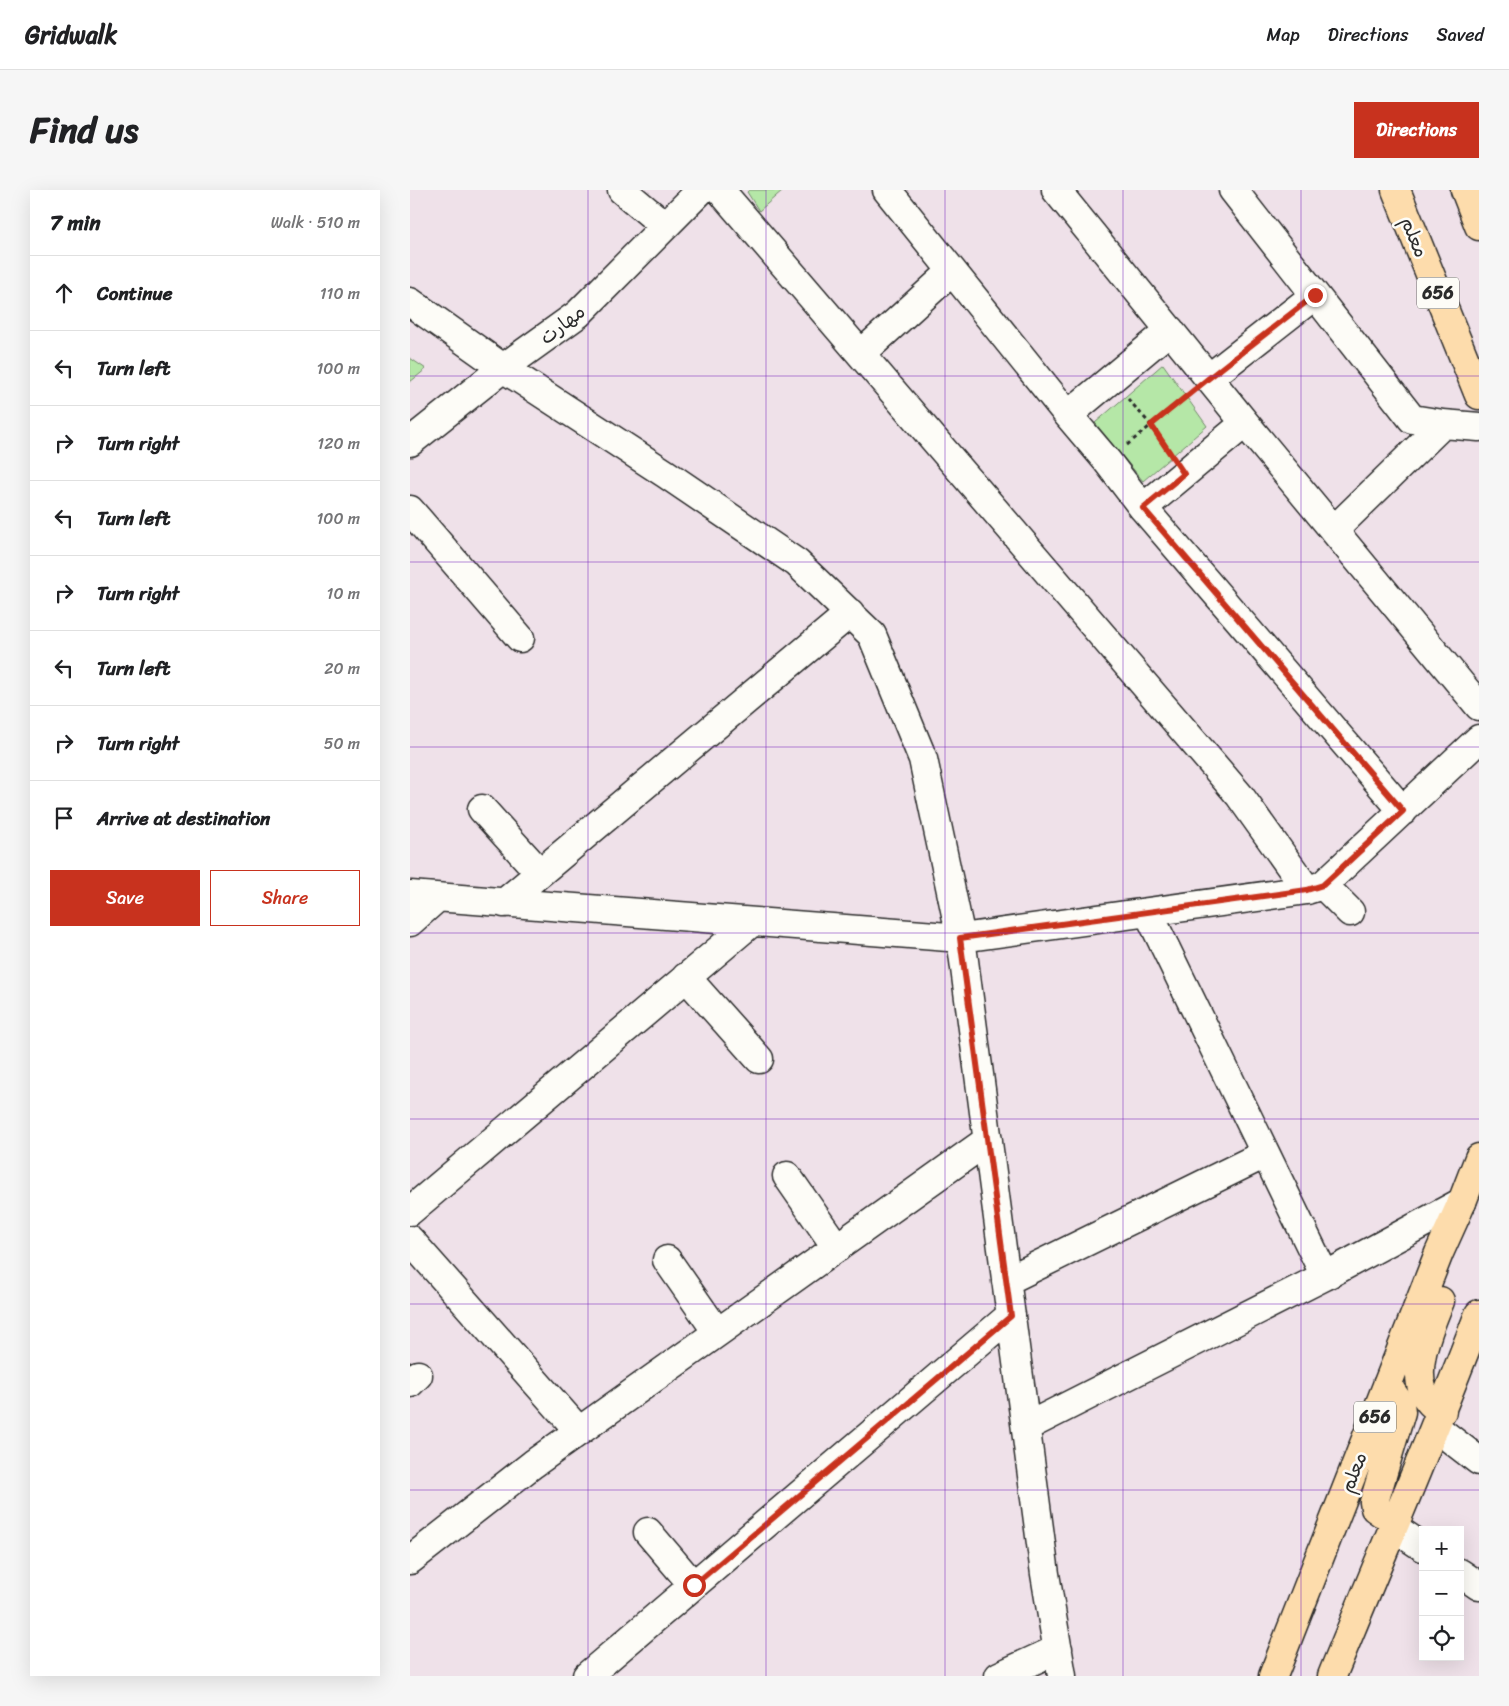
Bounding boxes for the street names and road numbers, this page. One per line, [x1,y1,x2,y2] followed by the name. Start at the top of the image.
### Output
[1391,212,1438,263] street label: معلم
[1417,278,1459,309] road number: 656
[532,296,593,353] street label: مهارت
[1354,1402,1396,1432] road number: 656
[1330,1447,1377,1498] street label: معلم

